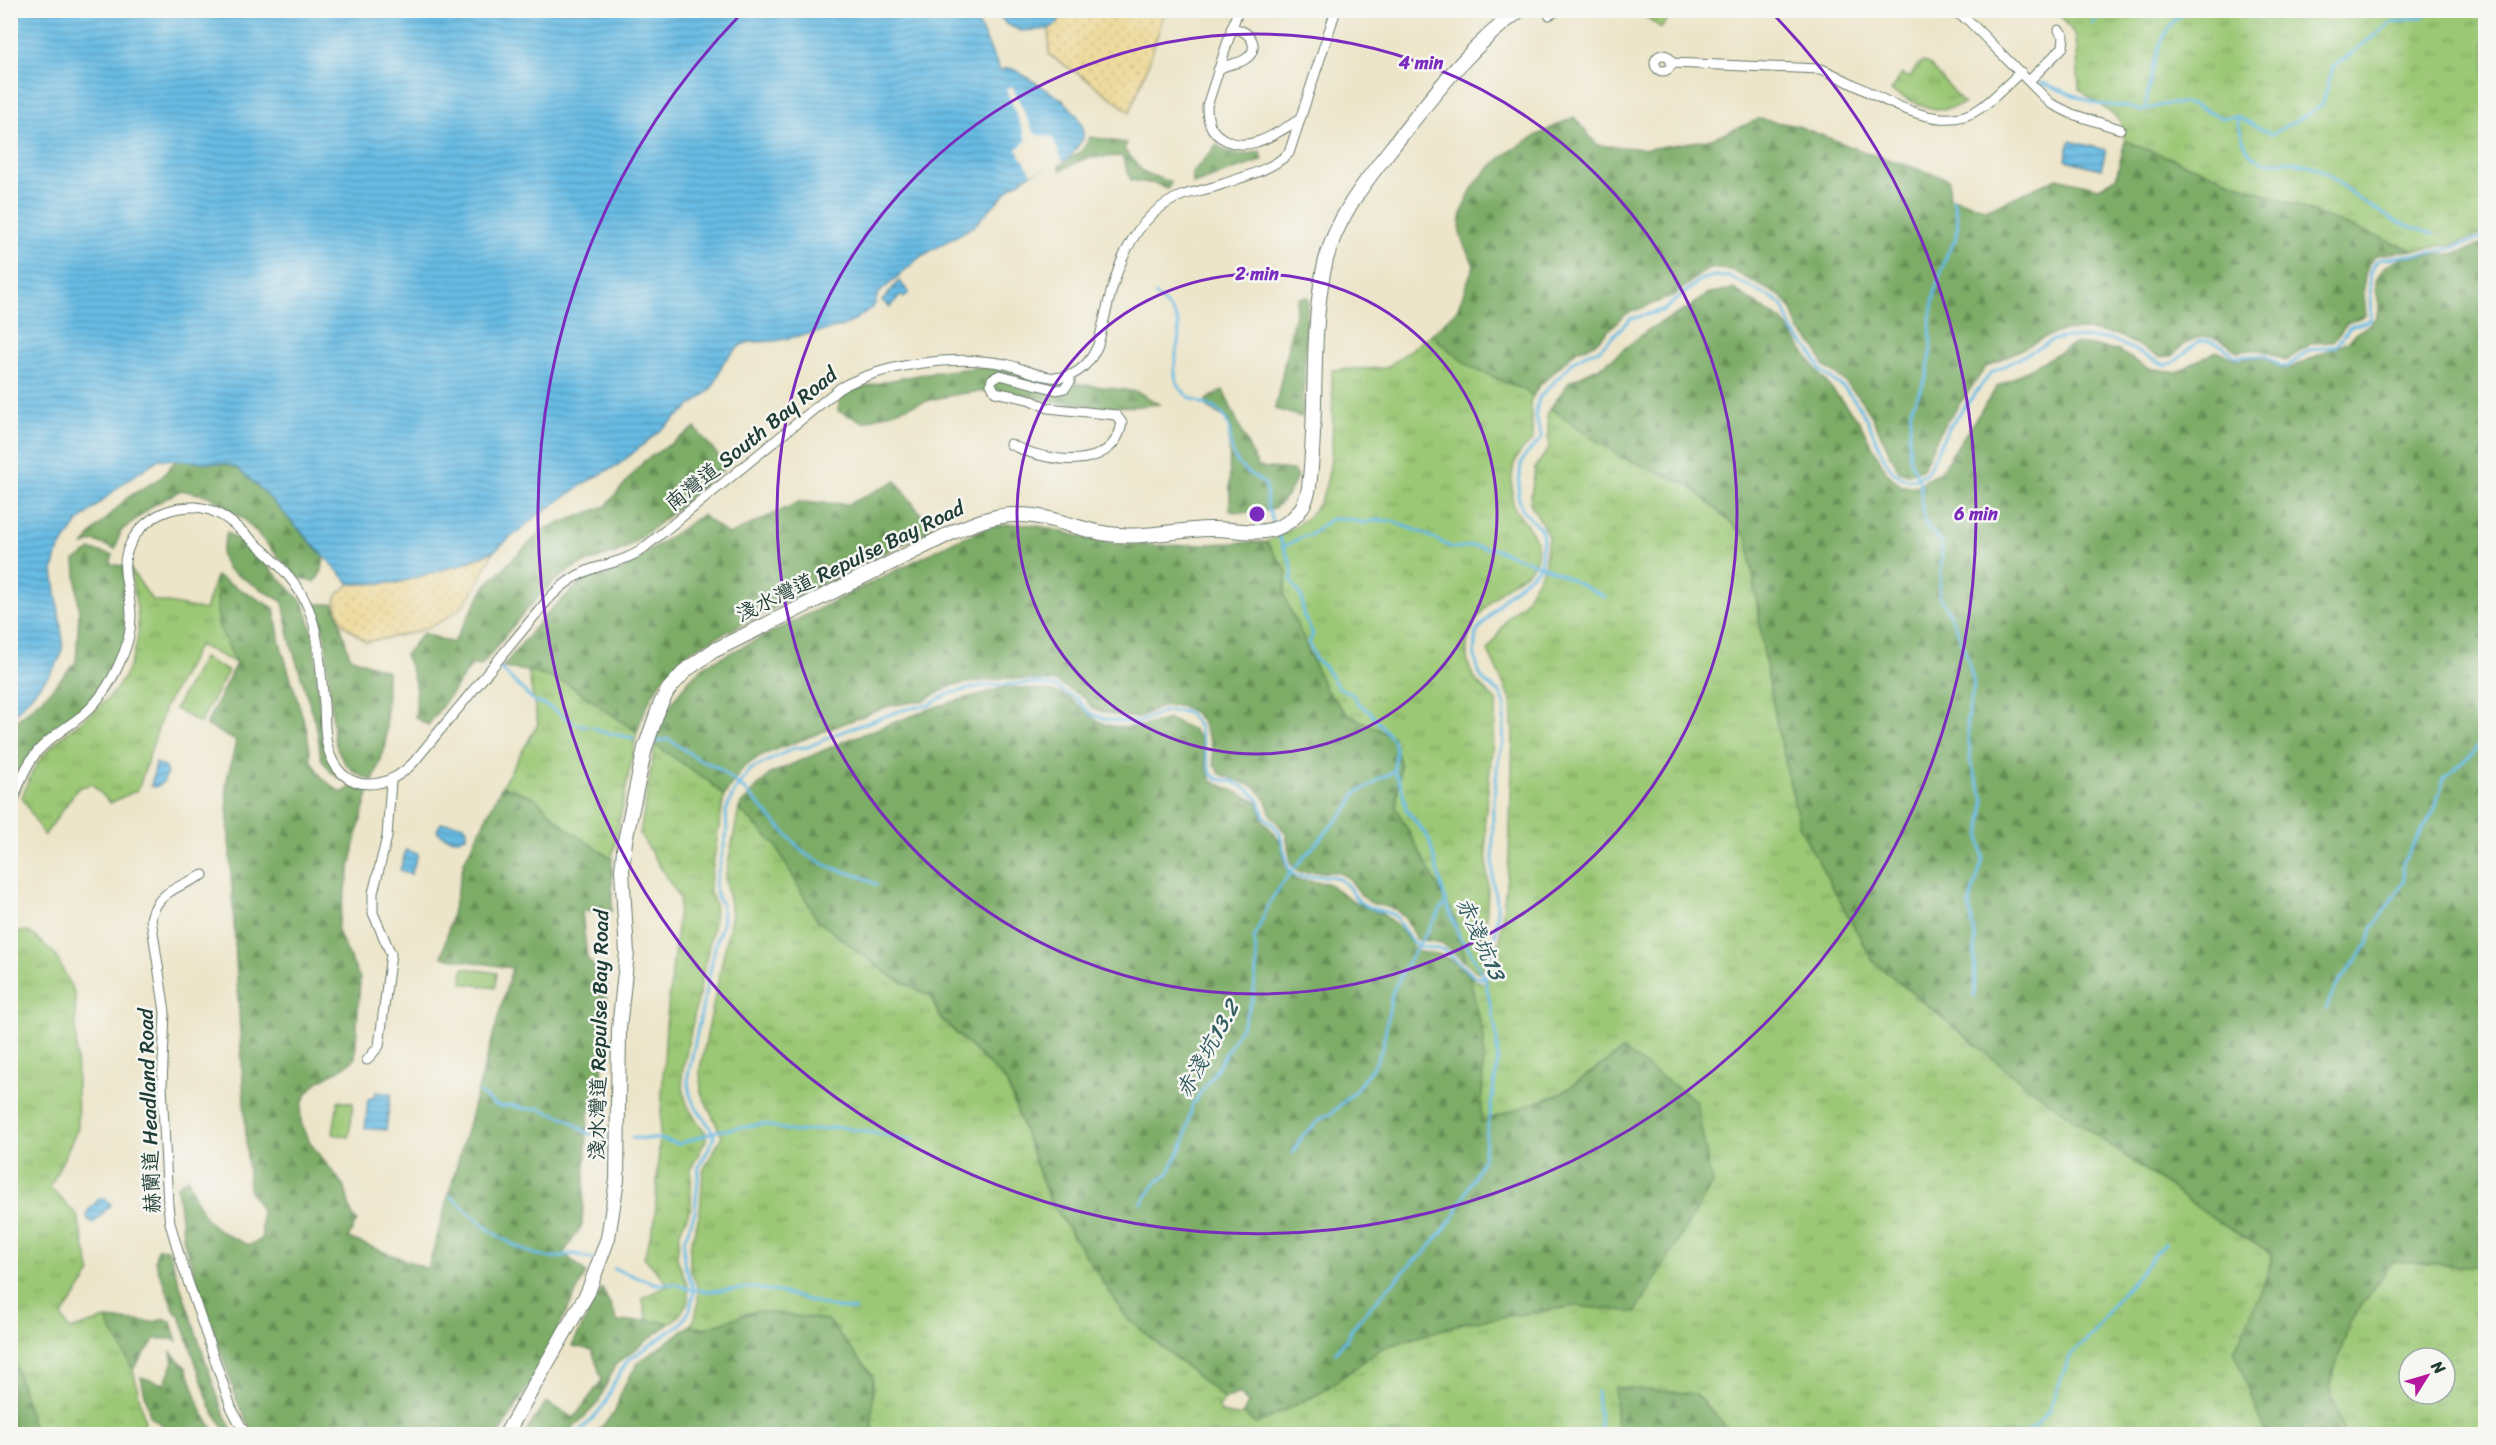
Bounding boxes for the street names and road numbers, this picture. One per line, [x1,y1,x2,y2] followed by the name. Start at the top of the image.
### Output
[656,356,848,521] street label: 南灣道 South Bay Road
[729,488,973,633] street label: 淺水灣道 Repulse Bay Road
[578,907,620,1161] street label: 淺水灣道 Repulse Bay Road
[126,1006,172,1214] street label: 赫蘭道 Headland Road

